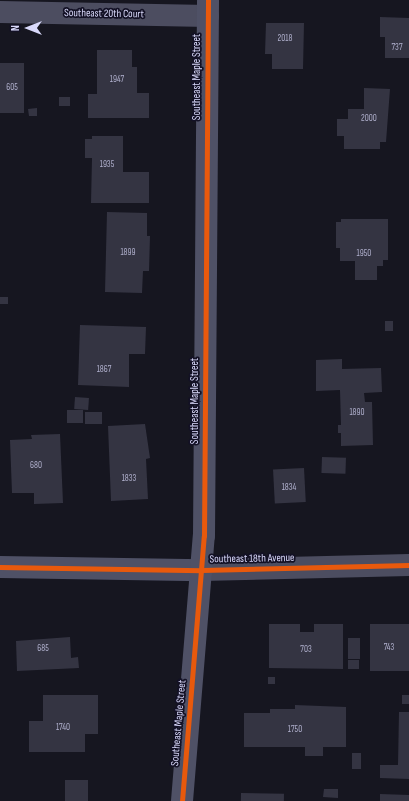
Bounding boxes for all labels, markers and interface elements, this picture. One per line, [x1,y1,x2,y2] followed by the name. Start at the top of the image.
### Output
[64,7,144,21] street label: Southeast 20th Court
[8,8,48,48] north arrow
[9,25,22,31] text: N
[190,34,204,120] street label: Southeast Maple Street
[278,34,292,44] house number: 2018
[392,43,402,53] house number: 737
[110,75,124,85] house number: 1947
[6,83,18,93] house number: 605
[361,114,377,124] house number: 2000
[100,160,114,170] house number: 1935
[120,248,136,258] house number: 1899
[357,249,371,259] house number: 1950
[188,358,202,444] street label: Southeast Maple Street
[97,365,111,375] house number: 1867
[349,408,365,418] house number: 1890
[30,461,42,471] house number: 680
[122,474,136,484] house number: 1833
[282,483,296,493] house number: 1834
[209,552,295,566] street label: Southeast 18th Avenue
[384,643,394,653] house number: 743
[37,644,49,654] house number: 685
[300,645,312,655] house number: 703
[169,679,189,767] street label: Southeast Maple Street
[56,723,70,733] house number: 1740
[288,725,302,735] house number: 1750

